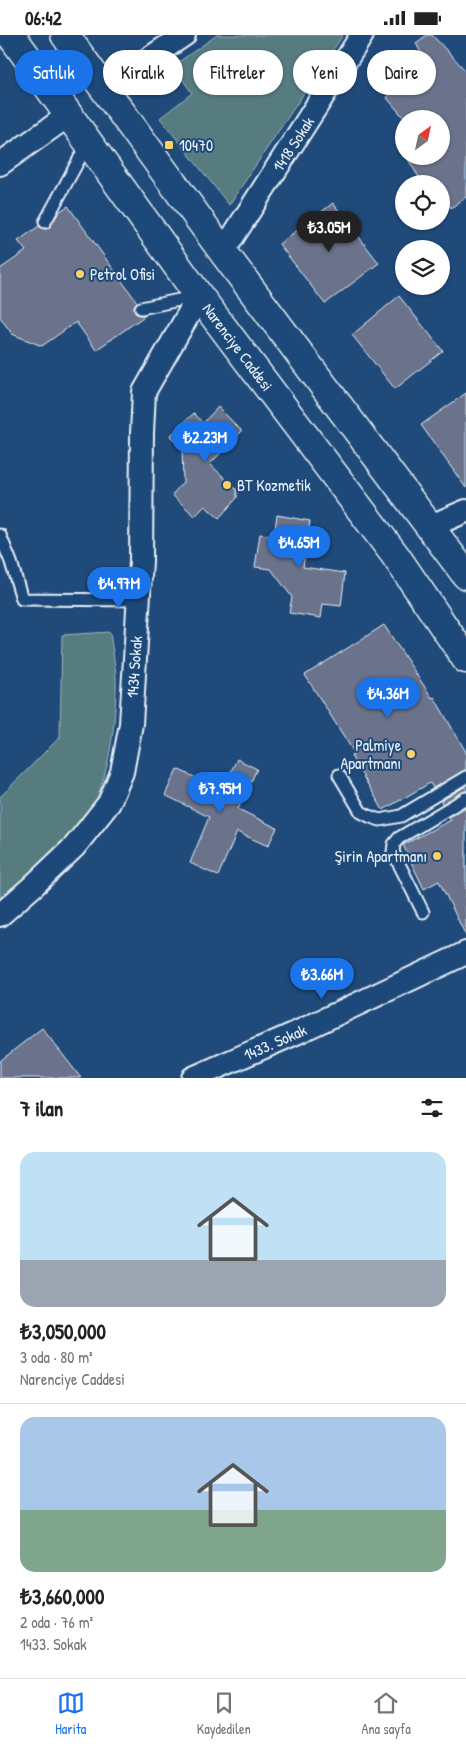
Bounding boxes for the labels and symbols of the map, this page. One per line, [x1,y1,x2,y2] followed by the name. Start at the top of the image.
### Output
[395,110,450,165] north arrow
[267,112,319,176] street label: 1418 Sokak
[179,134,213,156] place label: 10470
[163,139,175,151] marker: 10470
[288,211,370,253] pin: ₺3.05M
[90,263,155,285] place label: Petrol Ofisi
[74,268,86,280] marker: Petrol Ofisi
[198,299,278,395] street label: Narenciye Caddesi
[164,421,246,463] pin: ₺2.23M
[237,474,311,496] place label: BT Kozmetik
[221,479,233,491] marker: BT Kozmetik
[258,525,340,568] pin: ₺4.65M
[78,567,160,609] pin: ₺4.97M
[121,635,147,699] street label: 1434 Sokak
[347,677,429,719] pin: ₺4.36M
[340,734,402,774] place label: Palmiye Apartmanı
[405,748,417,760] marker: Palmiye Apartmanı
[179,771,261,814] pin: ₺7.95M
[335,845,427,867] place label: Şirin Apartmanı
[431,850,443,862] marker: Şirin Apartmanı
[281,957,363,1000] pin: ₺3.66M
[240,1018,310,1066] street label: 1433. Sokak

